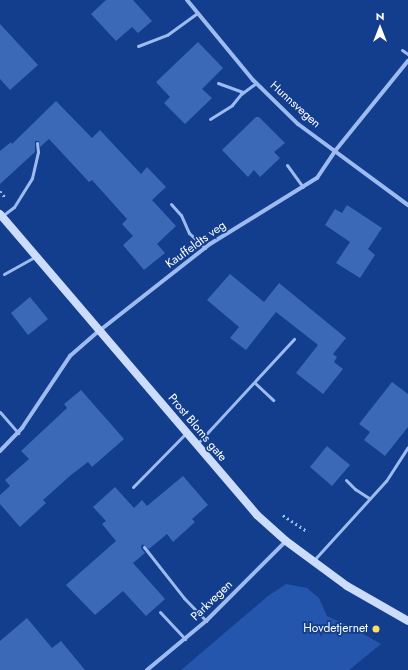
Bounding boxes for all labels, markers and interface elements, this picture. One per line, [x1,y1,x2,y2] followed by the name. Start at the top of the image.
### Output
[360,8,400,48] north arrow
[376,8,384,24] text: N
[267,79,323,131] street label: Hunnsvegen
[163,218,229,272] street label: Kauffeldts veg
[165,391,229,465] street label: Prost Bloms gate
[188,578,236,624] street label: Parkvegen
[303,622,368,636] place label: Hovdetjernet
[371,624,381,634] marker: Hovdetjernet

